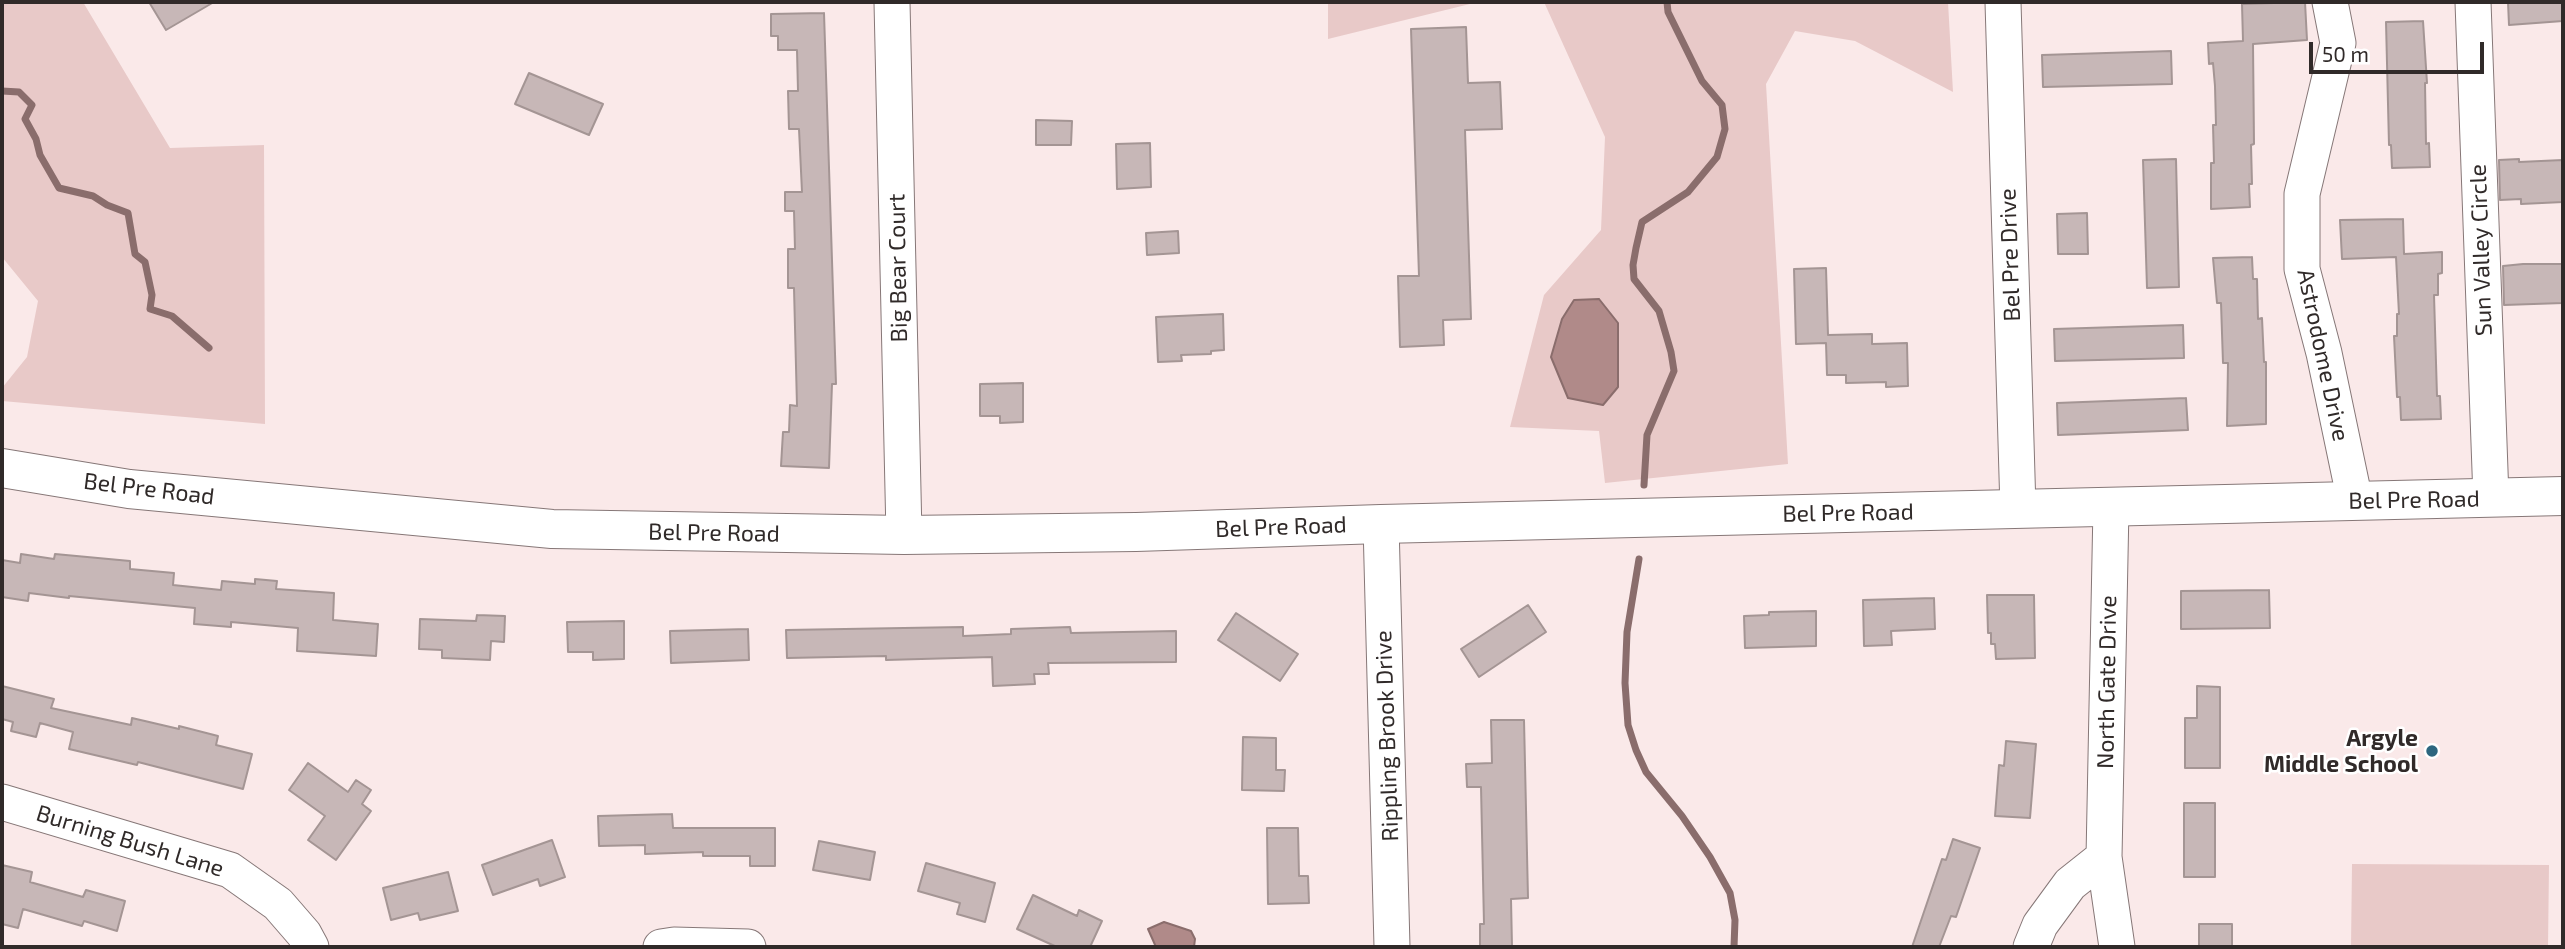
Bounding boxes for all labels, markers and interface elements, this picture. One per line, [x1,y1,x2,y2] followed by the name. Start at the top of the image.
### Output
[2313,28,2488,72] scale bar
[2322,41,2369,66] text: 50 m
[2464,164,2498,336] street label: Sun Valley Circle
[1994,188,2026,322] street label: Bel Pre Drive
[883,193,913,343] street label: Big Bear Court
[2291,266,2355,444] street label: Astrodome Drive
[82,467,216,511] street label: Bel Pre Road
[2348,485,2480,515] street label: Bel Pre Road
[1782,498,1914,528] street label: Bel Pre Road
[1215,511,1347,543] street label: Bel Pre Road
[648,518,780,548] street label: Bel Pre Road
[2092,595,2122,769] street label: North Gate Drive
[1370,630,1404,842] street label: Rippling Brook Drive
[2264,724,2418,778] place label: Argyle Middle School
[2424,743,2440,759] marker: Argyle Middle School
[33,799,227,883] street label: Burning Bush Lane

